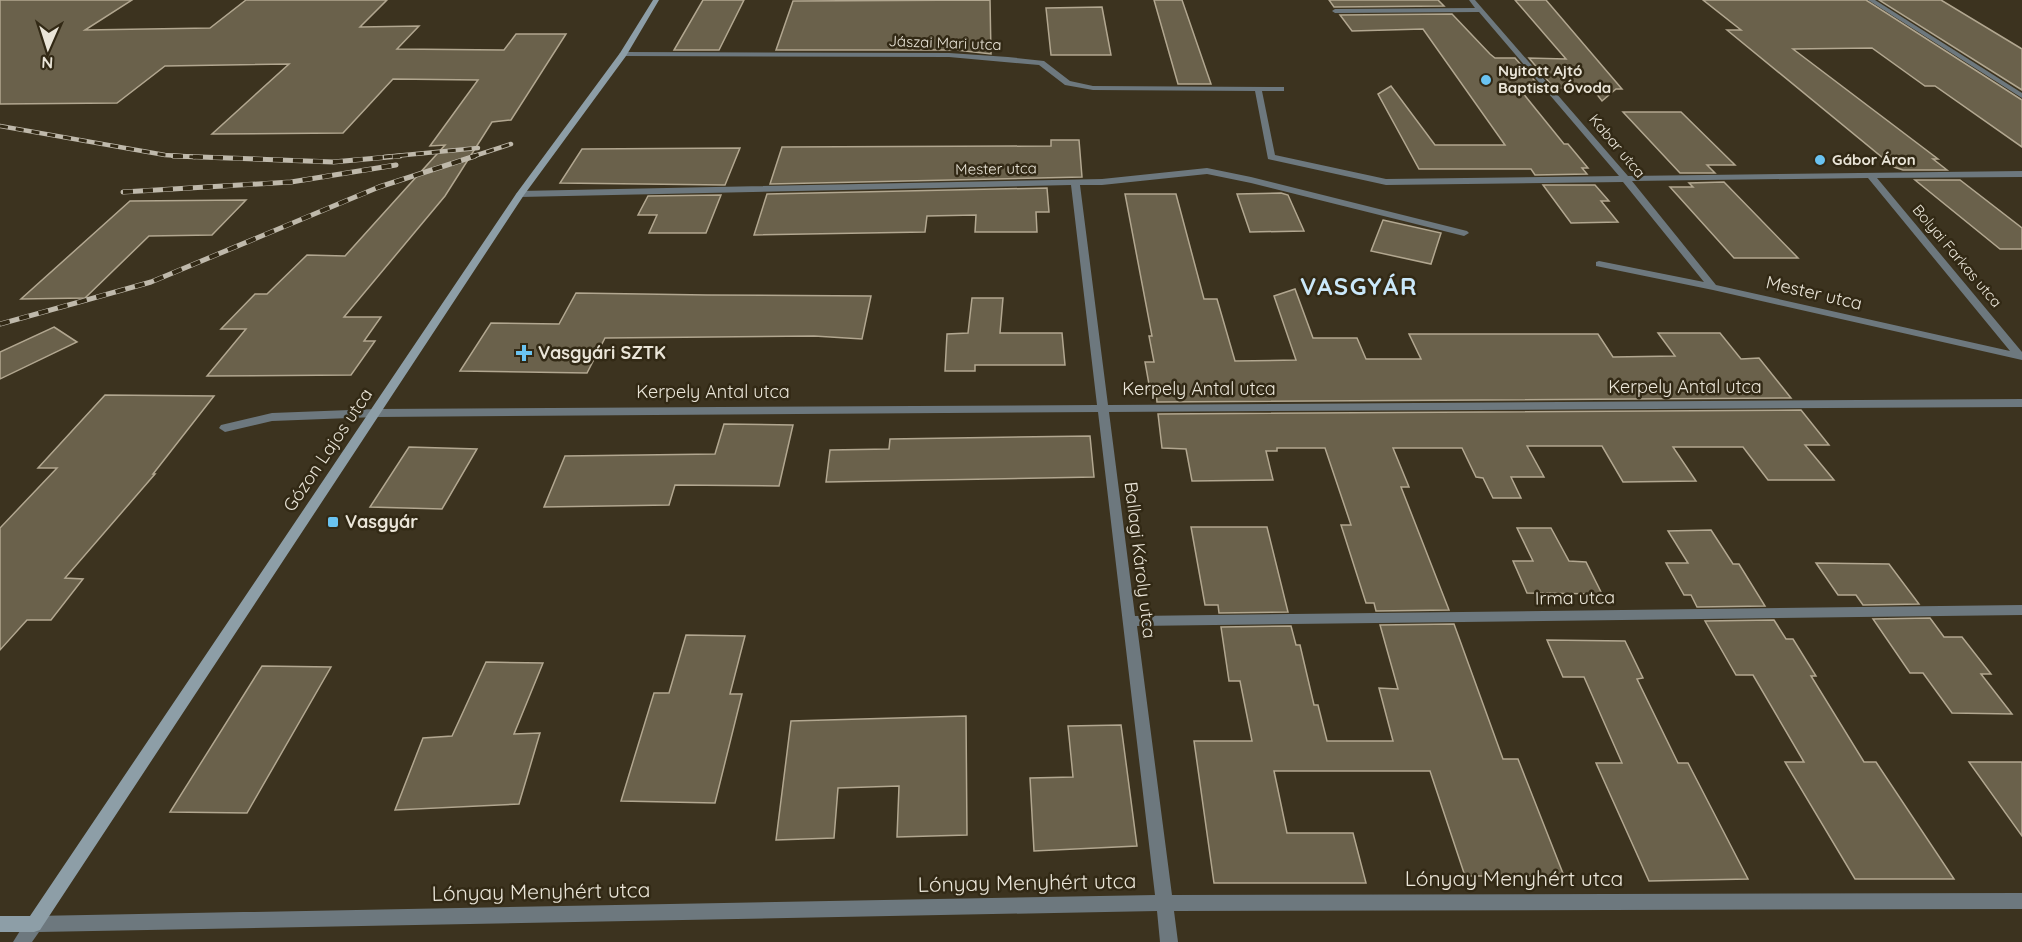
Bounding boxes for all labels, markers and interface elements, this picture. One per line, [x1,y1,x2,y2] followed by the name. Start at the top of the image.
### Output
[18,18,78,78] north arrow
[888,31,1002,54] street label: Jászai Mari utca
[41,53,54,73] text: N
[1498,61,1611,97] place label: Nyitott Ajtó Baptista Óvoda
[1479,73,1493,87] marker: Nyitott Ajtó Baptista Óvoda
[1585,110,1650,182] street label: Kabar utca
[1832,150,1916,169] place label: Gábor Áron
[1813,153,1827,167] marker: Gábor Áron
[955,158,1037,179] street label: Mester utca
[1909,200,2006,311] street label: Bolyai Farkas utca
[1764,270,1864,315] street label: Mester utca
[1300,271,1418,301] district label: VASGYÁR
[538,341,666,364] place label: Vasgyári SZTK
[515,344,533,362] marker: Vasgyári SZTK
[1608,375,1762,398] street label: Kerpely Antal utca
[1122,377,1276,400] street label: Kerpely Antal utca
[636,380,790,403] street label: Kerpely Antal utca
[278,384,377,516] street label: Gózon Lajos utca
[1119,480,1162,640] street label: Ballagi Károly utca
[345,510,418,533] place label: Vasgyár
[326,515,340,529] marker: Vasgyár
[1535,585,1615,610] street label: Irma utca
[1405,865,1623,891] street label: Lónyay Menyhért utca
[917,867,1137,897] street label: Lónyay Menyhért utca
[431,876,651,906] street label: Lónyay Menyhért utca

